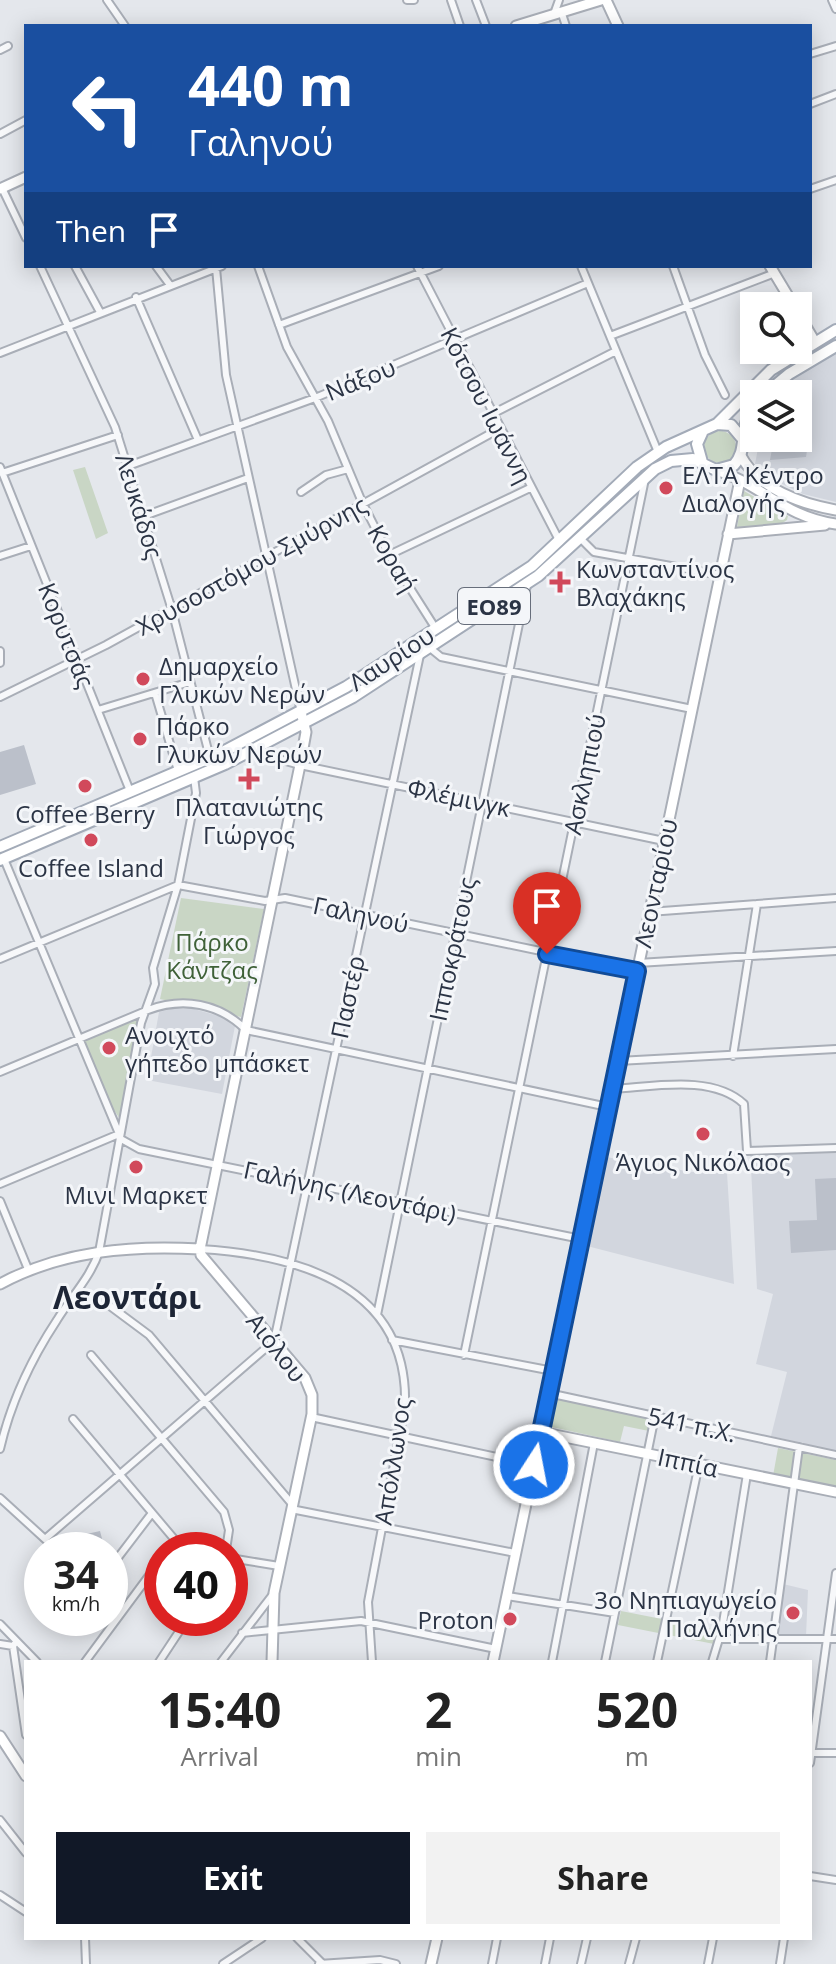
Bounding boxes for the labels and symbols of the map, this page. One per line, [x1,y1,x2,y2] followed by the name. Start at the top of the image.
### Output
[433,321,541,489] street label: Κότσου Ιωάννη
[320,350,400,408] street label: Νάξου
[108,449,172,563] street label: Λευκάδος
[682,458,824,519] place label: ΕΛΤΑ Κέντρο Διαλογής
[657,479,675,497] marker: ΕΛΤΑ Κέντρο Διαλογής
[130,488,372,642] street label: Χρυσοστόμου Σμύρνης
[360,518,426,598] street label: Κοραή
[576,552,734,613] place label: Κωνσταντίνος Βλαχάκης
[551,573,569,591] marker: Κωνσταντίνος Βλαχάκης
[31,578,103,692] street label: Κορυτσάς
[458,588,530,624] road number: ΕΟ89
[342,618,440,698] street label: Λαυρίου
[159,649,325,710] place label: Δημαρχείο Γλυκών Νερών
[134,670,152,688] marker: Δημαρχείο Γλυκών Νερών
[156,709,322,770] place label: Πάρκο Γλυκών Νερών
[555,710,613,838] street label: Ασκληπιού
[131,730,149,748] marker: Πάρκο Γλυκών Νερών
[240,770,258,788] marker: Πλατανιώτης Γιώργος
[405,770,514,824] street label: Φλέμινγκ
[76,777,94,795] marker: Coffee Berry
[175,790,323,851] place label: Πλατανιώτης Γιώργος
[15,797,156,830] place label: Coffee Berry
[625,815,685,951] street label: Λεονταρίου
[82,831,100,849] marker: Coffee Island
[18,851,164,884] place label: Coffee Island
[513,872,581,954] pin
[421,874,483,1024] street label: Ιπποκράτους
[310,888,412,940] street label: Γαληνού
[166,925,258,986] park label: Πάρκο Κάντζας
[322,952,372,1042] street label: Παστέρ
[125,1018,309,1079] place label: Ανοιχτό γήπεδο μπάσκετ
[100,1039,118,1057] marker: Ανοιχτό γήπεδο μπάσκετ
[694,1125,712,1143] marker: Άγιος Νικόλαος
[616,1145,790,1178] place label: Άγιος Νικόλαος
[241,1152,459,1230] street label: Γαλήνης (Λεοντάρι)
[127,1158,145,1176] marker: Μινι Μαρκετ
[64,1178,208,1211] place label: Μινι Μαρκετ
[53,1275,201,1318] district label: Λεοντάρι
[239,1305,315,1389] street label: Αιόλου
[366,1395,418,1527] street label: Απόλλωνος
[645,1399,739,1449] street label: 541 π.Χ.
[492,1423,576,1507] position arrow
[655,1440,721,1485] street label: Ιππία
[144,1532,248,1636] speed limit sign: 40
[594,1583,777,1644] place label: 3ο Νηπιαγωγείο Παλλήνης
[418,1603,494,1636] place label: Proton
[784,1604,802,1622] marker: 3ο Νηπιαγωγείο Παλλήνης
[501,1610,519,1628] marker: Proton

